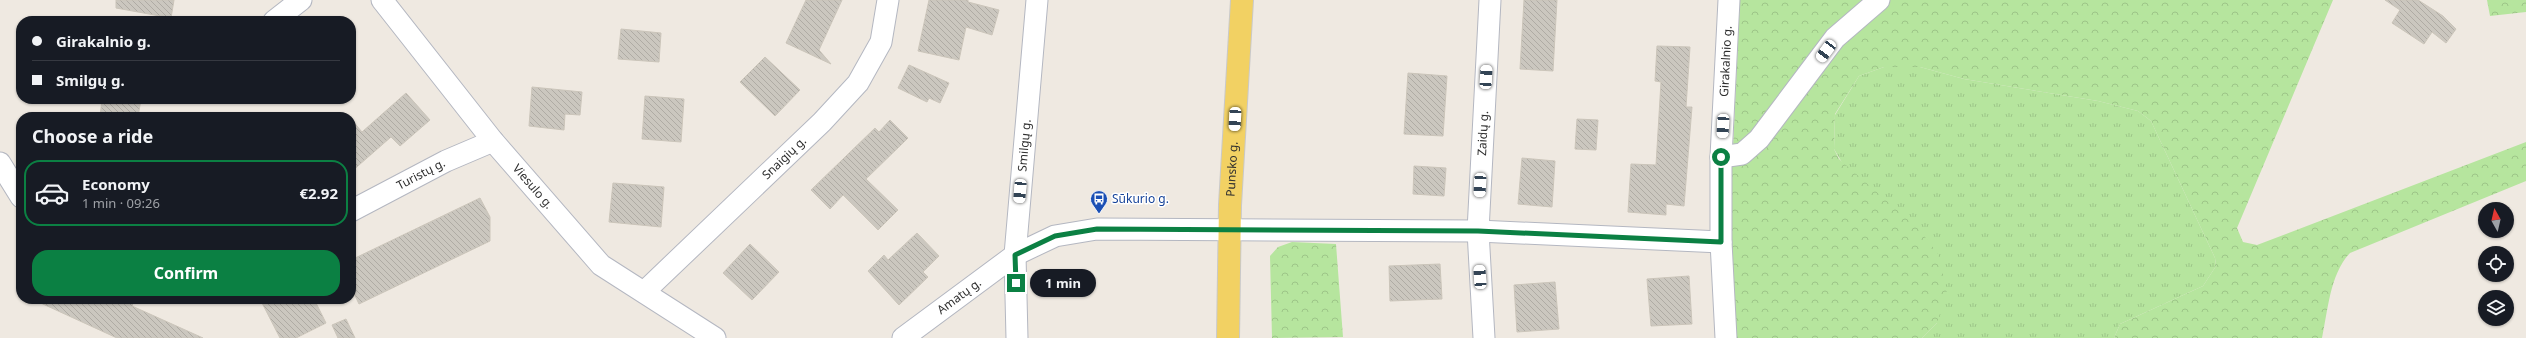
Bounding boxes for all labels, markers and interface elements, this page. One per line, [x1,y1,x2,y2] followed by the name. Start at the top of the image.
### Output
[1715,25,1736,97] street label: Girakalnio g.
[56,31,151,51] text: Girakalnio g.
[1814,38,1838,64] car
[1479,65,1493,89] car
[56,70,125,90] text: Smilgų g.
[1228,107,1242,131] car
[1473,110,1492,156] street label: Zaidų g.
[1716,114,1730,138] car
[1013,118,1035,172] street label: Smilgų g.
[32,124,153,148] text: Choose a ride
[758,132,810,183] street label: Snaigių g.
[1222,141,1242,197] street label: Punsko g.
[1712,148,1730,166] route start
[393,154,448,194] street label: Turistų g.
[509,160,557,212] street label: Viesulo g.
[1473,173,1487,197] car
[82,174,150,194] text: Economy
[34,175,70,211] icon: car
[1013,179,1027,203] car
[299,183,338,203] text: €2.92
[1089,189,1109,214] bus stop icon: Sūkurio g.
[1112,190,1169,207] place label: Sūkurio g.
[82,194,160,212] text: 1 min · 09:26
[2478,202,2514,238] north arrow
[2478,202,2514,326] map controls
[2478,246,2514,282] button: locate
[32,250,340,296] button: Confirm
[1473,265,1487,289] car
[1030,269,1096,297] callout: 1 min
[933,274,985,318] street label: Amatų g.
[1007,274,1025,292] route end
[1045,274,1081,292] text: 1 min
[2478,290,2514,326] button: layers

